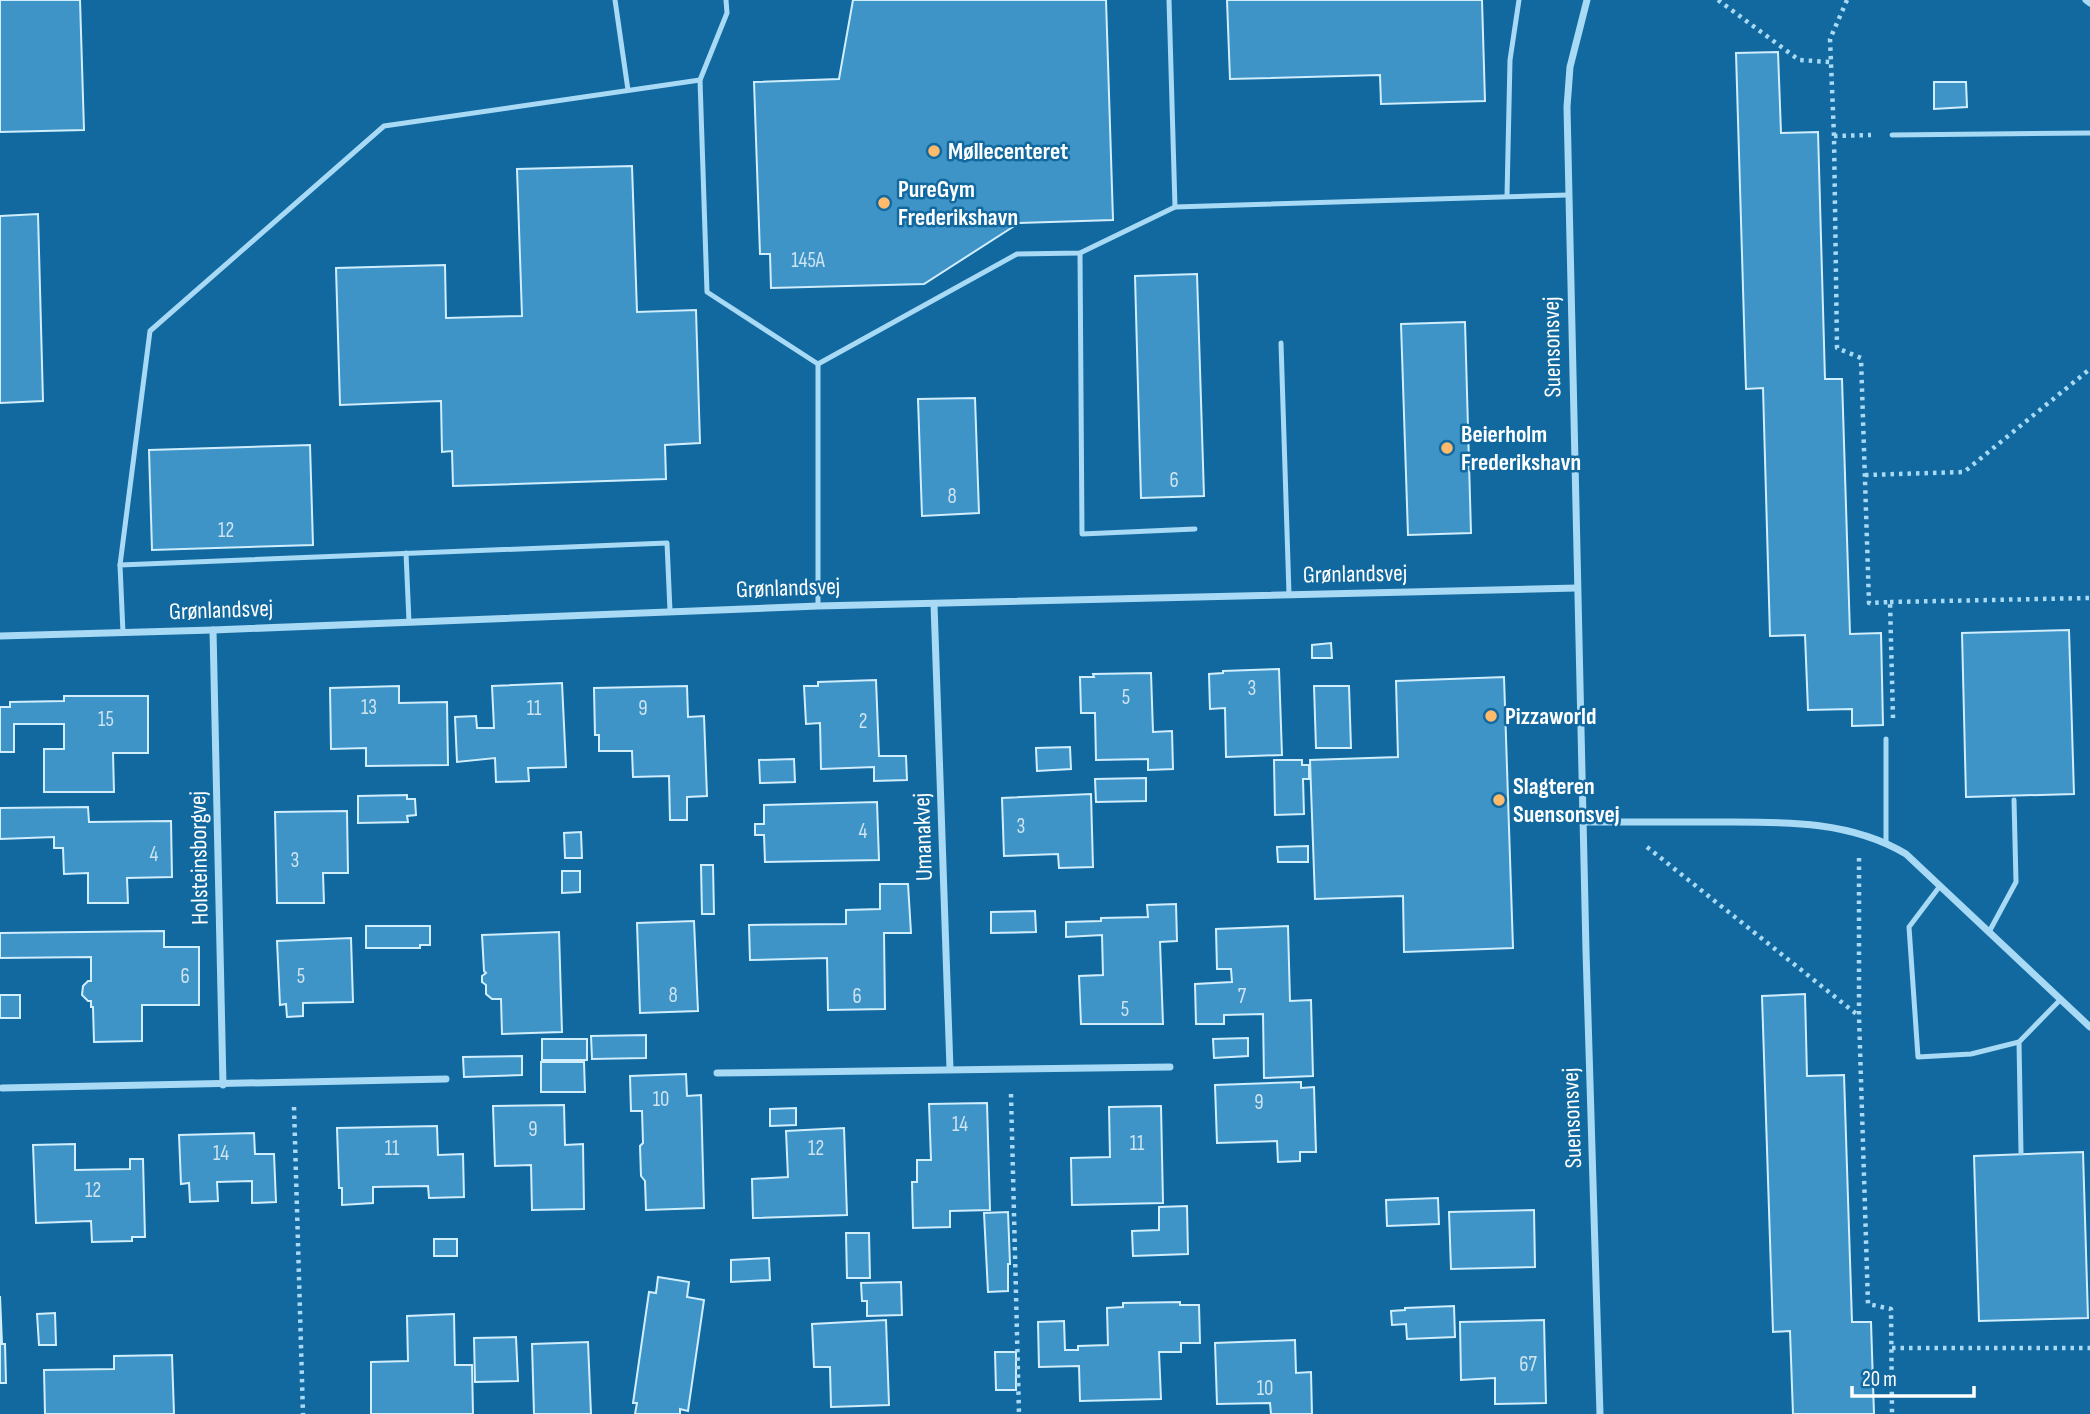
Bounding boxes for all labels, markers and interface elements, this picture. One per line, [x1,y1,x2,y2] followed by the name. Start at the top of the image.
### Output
[948,137,1068,166] place label: Møllecenteret
[926,143,942,159] marker: Møllecenteret
[898,175,1018,232] place label: PureGym Frederikshavn
[876,195,892,211] marker: PureGym Frederikshavn
[791,248,826,273] house number: 145A
[1537,296,1567,398] street label: Suensonsvej
[1461,420,1581,477] place label: Beierholm Frederikshavn
[1439,440,1455,456] marker: Beierholm Frederikshavn
[1169,468,1179,493] house number: 6
[947,484,957,509] house number: 8
[218,518,234,543] house number: 12
[1303,559,1407,589] street label: Grønlandsvej
[735,572,841,604] street label: Grønlandsvej
[168,594,274,626] street label: Grønlandsvej
[1248,676,1256,701] house number: 3
[1122,685,1130,710] house number: 5
[361,695,377,720] house number: 13
[527,696,542,721] house number: 11
[638,696,648,721] house number: 9
[1505,702,1596,731] place label: Pizzaworld
[98,707,114,732] house number: 15
[1483,708,1499,724] marker: Pizzaworld
[859,709,867,734] house number: 2
[1513,772,1620,829] place label: Slagteren Suensonsvej
[183,791,215,925] street label: Holsteinsborgvej
[907,792,939,882] street label: Umanakvej
[1491,792,1507,808] marker: Slagteren Suensonsvej
[1017,814,1025,839] house number: 3
[859,819,868,844] house number: 4
[150,842,159,867] house number: 4
[291,848,299,873] house number: 3
[180,964,190,989] house number: 6
[297,964,305,989] house number: 5
[668,983,678,1008] house number: 8
[852,984,862,1009] house number: 6
[1238,984,1247,1009] house number: 7
[1121,997,1129,1022] house number: 5
[1556,1067,1588,1169] street label: Suensonsvej
[653,1087,669,1112] house number: 10
[1254,1090,1264,1115] house number: 9
[952,1112,968,1137] house number: 14
[528,1117,538,1142] house number: 9
[1130,1131,1145,1156] house number: 11
[385,1136,400,1161] house number: 11
[808,1136,824,1161] house number: 12
[213,1141,229,1166] house number: 14
[85,1178,101,1203] house number: 12
[1519,1352,1537,1377] house number: 67
[1852,1354,1974,1398] scale bar
[1862,1367,1897,1392] text: 20 m
[1257,1376,1273,1401] house number: 10

